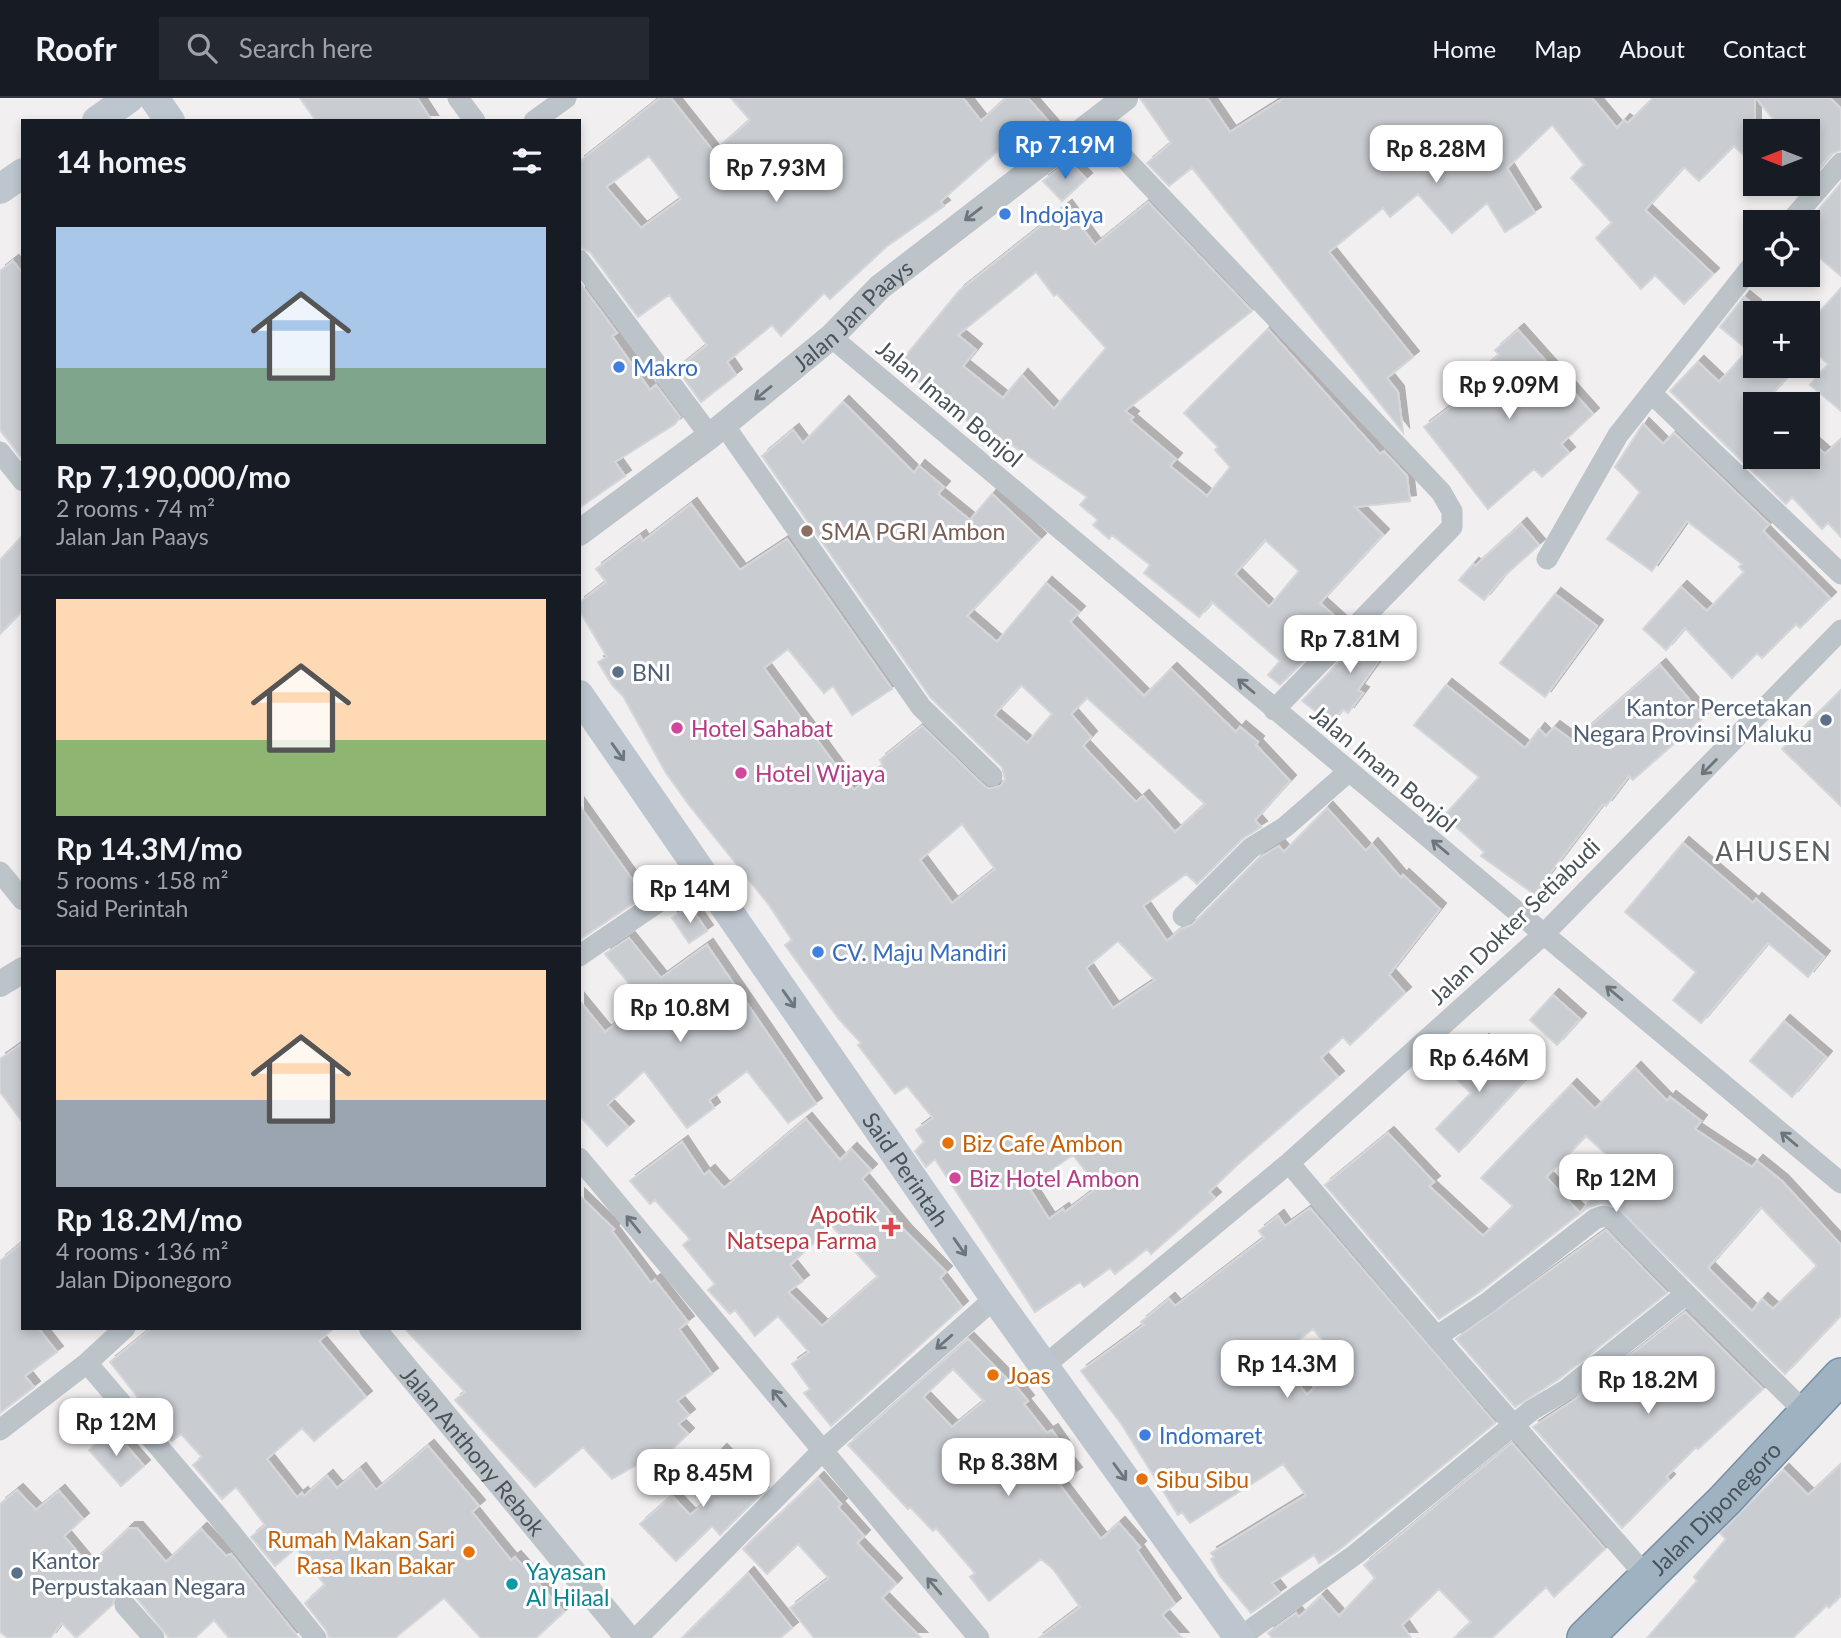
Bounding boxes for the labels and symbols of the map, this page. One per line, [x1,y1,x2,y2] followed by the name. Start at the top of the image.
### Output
[1743,119,1820,196] north arrow
[993,122,1137,181] pin: Rp 7.19M
[1364,126,1508,185] pin: Rp 8.28M
[704,144,848,204] pin: Rp 7.93M
[1019,200,1104,228] place label: Indojaya
[964,206,983,221] one-way arrow
[997,206,1013,222] marker: Indojaya
[787,253,918,377] street label: Jalan Jan Paays
[871,334,1029,472] street label: Jalan Imam Bonjol
[633,353,698,381] place label: Makro
[611,359,627,375] marker: Makro
[1437,362,1581,421] pin: Rp 9.09M
[754,384,772,400] one-way arrow
[821,517,1005,545] place label: SMA PGRI Ambon
[799,523,815,539] marker: SMA PGRI Ambon
[1278,616,1422,675] pin: Rp 7.81M
[632,658,671,686] place label: BNI
[610,664,626,680] marker: BNI
[1237,679,1255,694] one-way arrow
[1573,693,1812,747] place label: Kantor Percetakan Negara Provinsi Maluku
[1305,699,1463,837] street label: Jalan Imam Bonjol
[1818,712,1834,728] marker: Kantor Percetakan Negara Provinsi Maluku
[691,714,834,742] place label: Hotel Sahabat
[669,720,685,736] marker: Hotel Sahabat
[611,742,625,761] one-way arrow
[1700,758,1717,775] one-way arrow
[755,759,885,787] place label: Hotel Wijaya
[733,765,749,781] marker: Hotel Wijaya
[1423,832,1605,1010] street label: Jalan Dokter Setiabudi
[1715,835,1833,867] district label: AHUSEN
[1431,839,1449,855] one-way arrow
[633,866,747,925] pin: Rp 14M
[832,938,1007,966] place label: CV. Maju Mandiri
[810,944,826,960] marker: CV. Maju Mandiri
[608,984,752,1044] pin: Rp 10.8M
[1606,985,1624,1001] one-way arrow
[782,989,796,1008] one-way arrow
[1407,1034,1551,1094] pin: Rp 6.46M
[857,1107,955,1232] street label: Said Perintah
[962,1129,1123,1157] place label: Biz Cafe Ambon
[1780,1131,1798,1147] one-way arrow
[940,1135,956,1151] marker: Biz Cafe Ambon
[1559,1154,1673,1214] pin: Rp 12M
[969,1164,1140,1192] place label: Biz Hotel Ambon
[947,1170,963,1186] marker: Biz Hotel Ambon
[726,1200,877,1254] place label: Apotik Natsepa Farma
[625,1215,641,1233] one-way arrow
[883,1219,899,1235] marker: Apotik Natsepa Farma
[953,1237,967,1256] one-way arrow
[935,1334,953,1350] one-way arrow
[1215,1340,1359,1400] pin: Rp 14.3M
[1576,1356,1720,1416] pin: Rp 18.2M
[395,1360,551,1541] street label: Jalan Anthony Rebok
[1007,1361,1051,1389] place label: Joas
[985,1367,1001,1383] marker: Joas
[771,1389,787,1407] one-way arrow
[59,1398,173,1458] pin: Rp 12M
[1159,1421,1263,1449] place label: Indomaret
[1137,1427,1153,1443] marker: Indomaret
[1644,1435,1787,1581] street label: Jalan Diponegoro
[936,1438,1080,1498] pin: Rp 8.38M
[631,1450,775,1509] pin: Rp 8.45M
[1113,1462,1127,1481] one-way arrow
[1156,1465,1249,1493] place label: Sibu Sibu
[1134,1471,1150,1487] marker: Sibu Sibu
[267,1525,456,1579] place label: Rumah Makan Sari Rasa Ikan Bakar
[461,1544,477,1560] marker: Rumah Makan Sari Rasa Ikan Bakar
[31,1546,246,1600] place label: Kantor Perpustakaan Negara
[526,1557,609,1611] place label: Yayasan Al Hilaal
[9,1565,25,1581] marker: Kantor Perpustakaan Negara
[504,1576,520,1592] marker: Yayasan Al Hilaal
[926,1578,942,1596] one-way arrow

